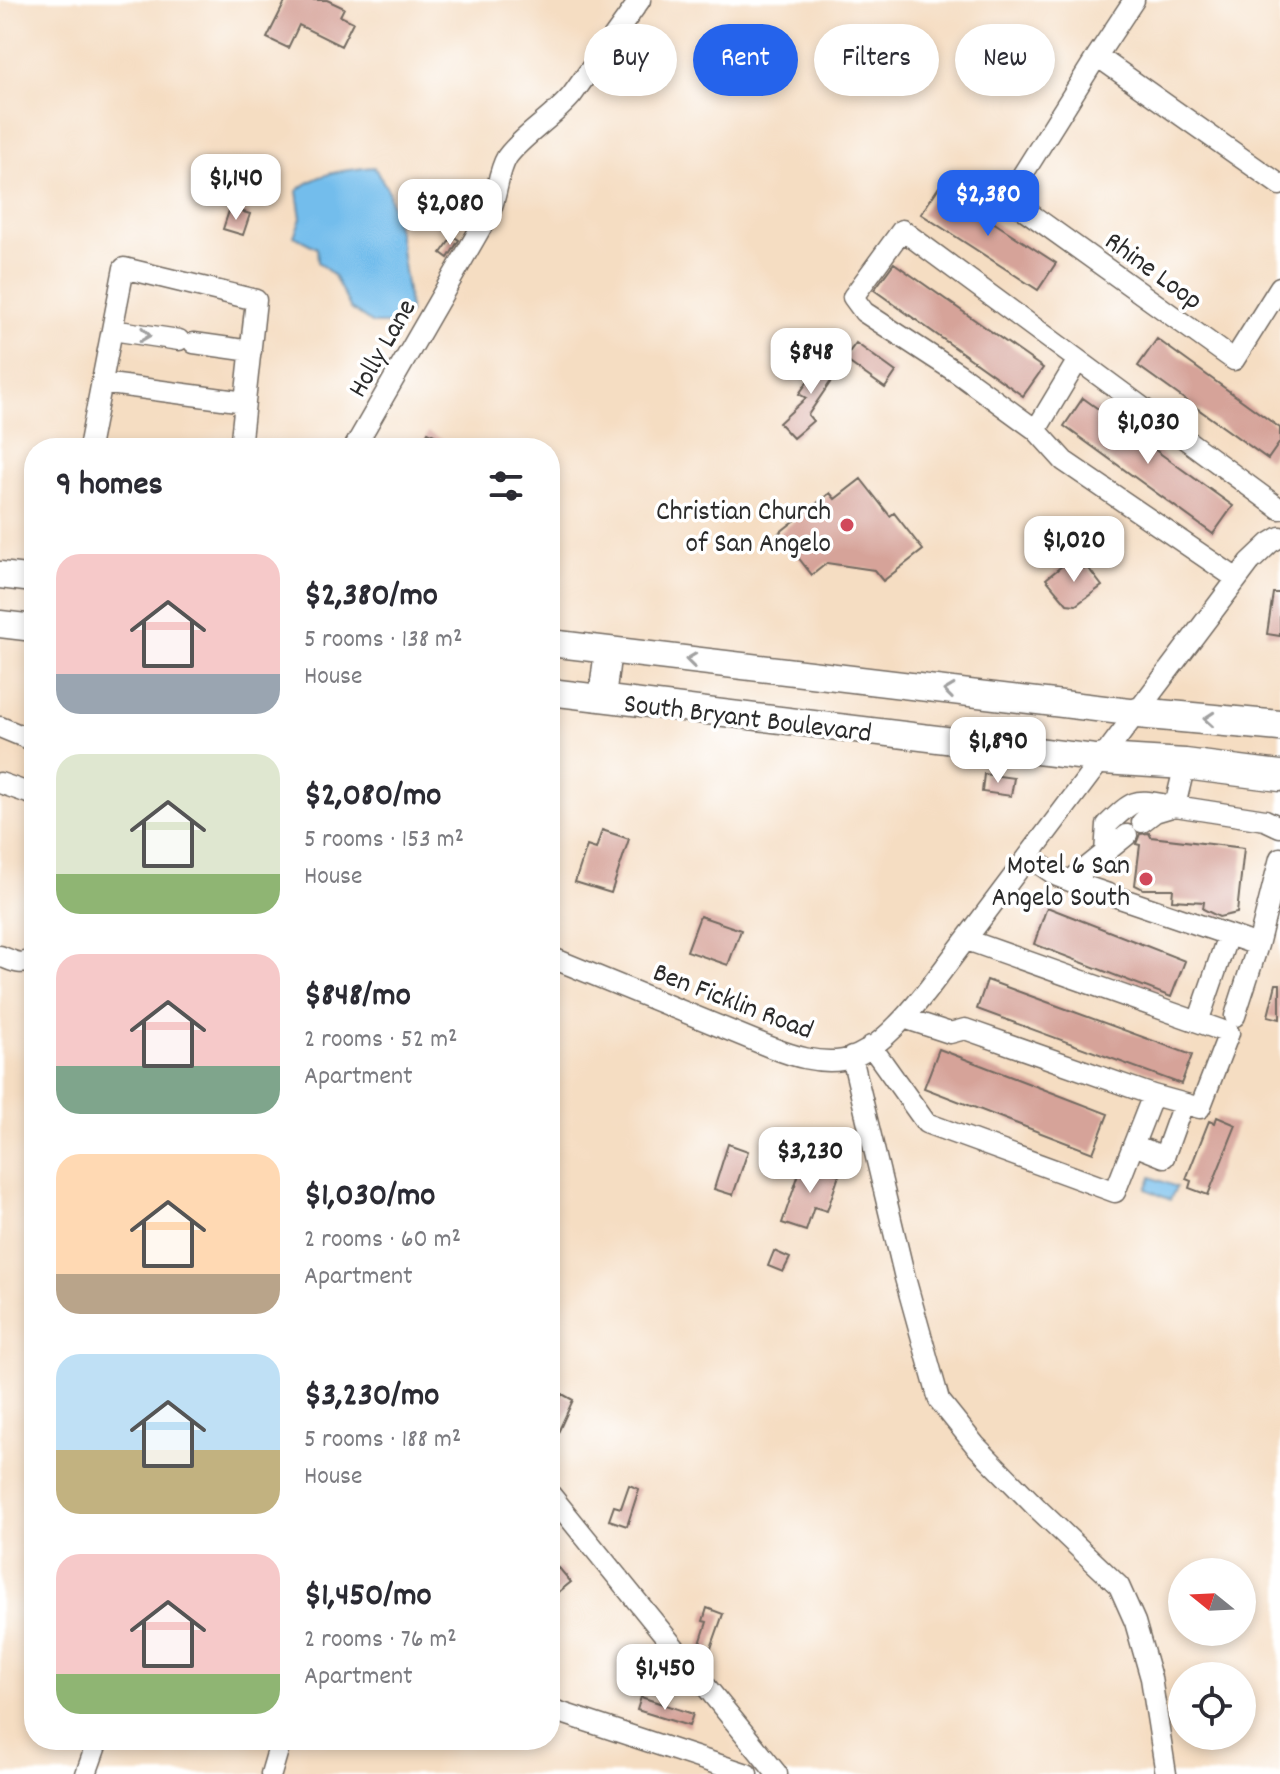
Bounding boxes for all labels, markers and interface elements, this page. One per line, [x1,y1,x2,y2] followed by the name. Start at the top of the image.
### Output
[584,24,677,96] chip: Buy
[693,24,798,96] chip: Rent
[814,24,939,96] chip: Filters
[955,24,1055,96] chip: New
[171,154,301,222] pin: $1,140
[209,161,263,198] text: $1,140
[923,170,1053,238] pin: $2,380
[955,177,1021,214] text: $2,380
[385,179,515,247] pin: $2,080
[416,186,484,223] text: $2,080
[1095,224,1209,322] street label: Rhine Loop
[340,293,429,406] street label: Holly Lane
[138,326,152,343] one-way arrow
[764,328,858,396] pin: $848
[789,335,833,372] text: $848
[1083,398,1213,466] pin: $1,030
[1116,405,1180,442] text: $1,030
[56,462,163,511] text: 9 homes
[484,464,528,508] icon: filters
[656,494,831,566] place label: Christian Church of San Angelo
[838,516,856,534] marker: Christian Church of San Angelo
[1009,516,1139,584] pin: $1,020
[1042,523,1106,560] text: $1,020
[304,573,438,622] text: $2,380/mo
[120,586,216,682] icon: home
[304,622,462,659] text: 5 rooms · 138 m²
[684,652,697,669] one-way arrow
[304,659,362,696] text: House
[942,683,955,700] one-way arrow
[621,686,874,756] street label: South Bryant Boulevard
[1202,711,1215,728] one-way arrow
[933,717,1063,785] pin: $1,890
[968,724,1028,761] text: $1,890
[304,773,441,822] text: $2,080/mo
[120,786,216,882] icon: home
[304,822,464,859] text: 5 rooms · 153 m²
[992,848,1130,920] place label: Motel 6 San Angelo South
[304,859,362,896] text: House
[1137,870,1155,888] marker: Motel 6 San Angelo South
[646,955,818,1053] street label: Ben Ficklin Road
[304,973,411,1022] text: $848/mo
[120,986,216,1082] icon: home
[304,1022,457,1059] text: 2 rooms · 52 m²
[304,1059,413,1096] text: Apartment
[745,1127,875,1195] pin: $3,230
[777,1134,843,1171] text: $3,230
[304,1173,435,1222] text: $1,030/mo
[120,1186,216,1282] icon: home
[304,1222,461,1259] text: 2 rooms · 60 m²
[304,1259,413,1296] text: Apartment
[304,1373,439,1422] text: $3,230/mo
[120,1386,216,1482] icon: home
[304,1422,461,1459] text: 5 rooms · 188 m²
[304,1459,362,1496] text: House
[1168,1558,1256,1646] north arrow
[1168,1558,1256,1750] map controls
[304,1573,432,1622] text: $1,450/mo
[120,1586,216,1682] icon: home
[304,1622,457,1659] text: 2 rooms · 76 m²
[600,1644,730,1712] pin: $1,450
[635,1651,695,1688] text: $1,450
[304,1659,413,1696] text: Apartment
[1168,1662,1256,1750] button: locate

